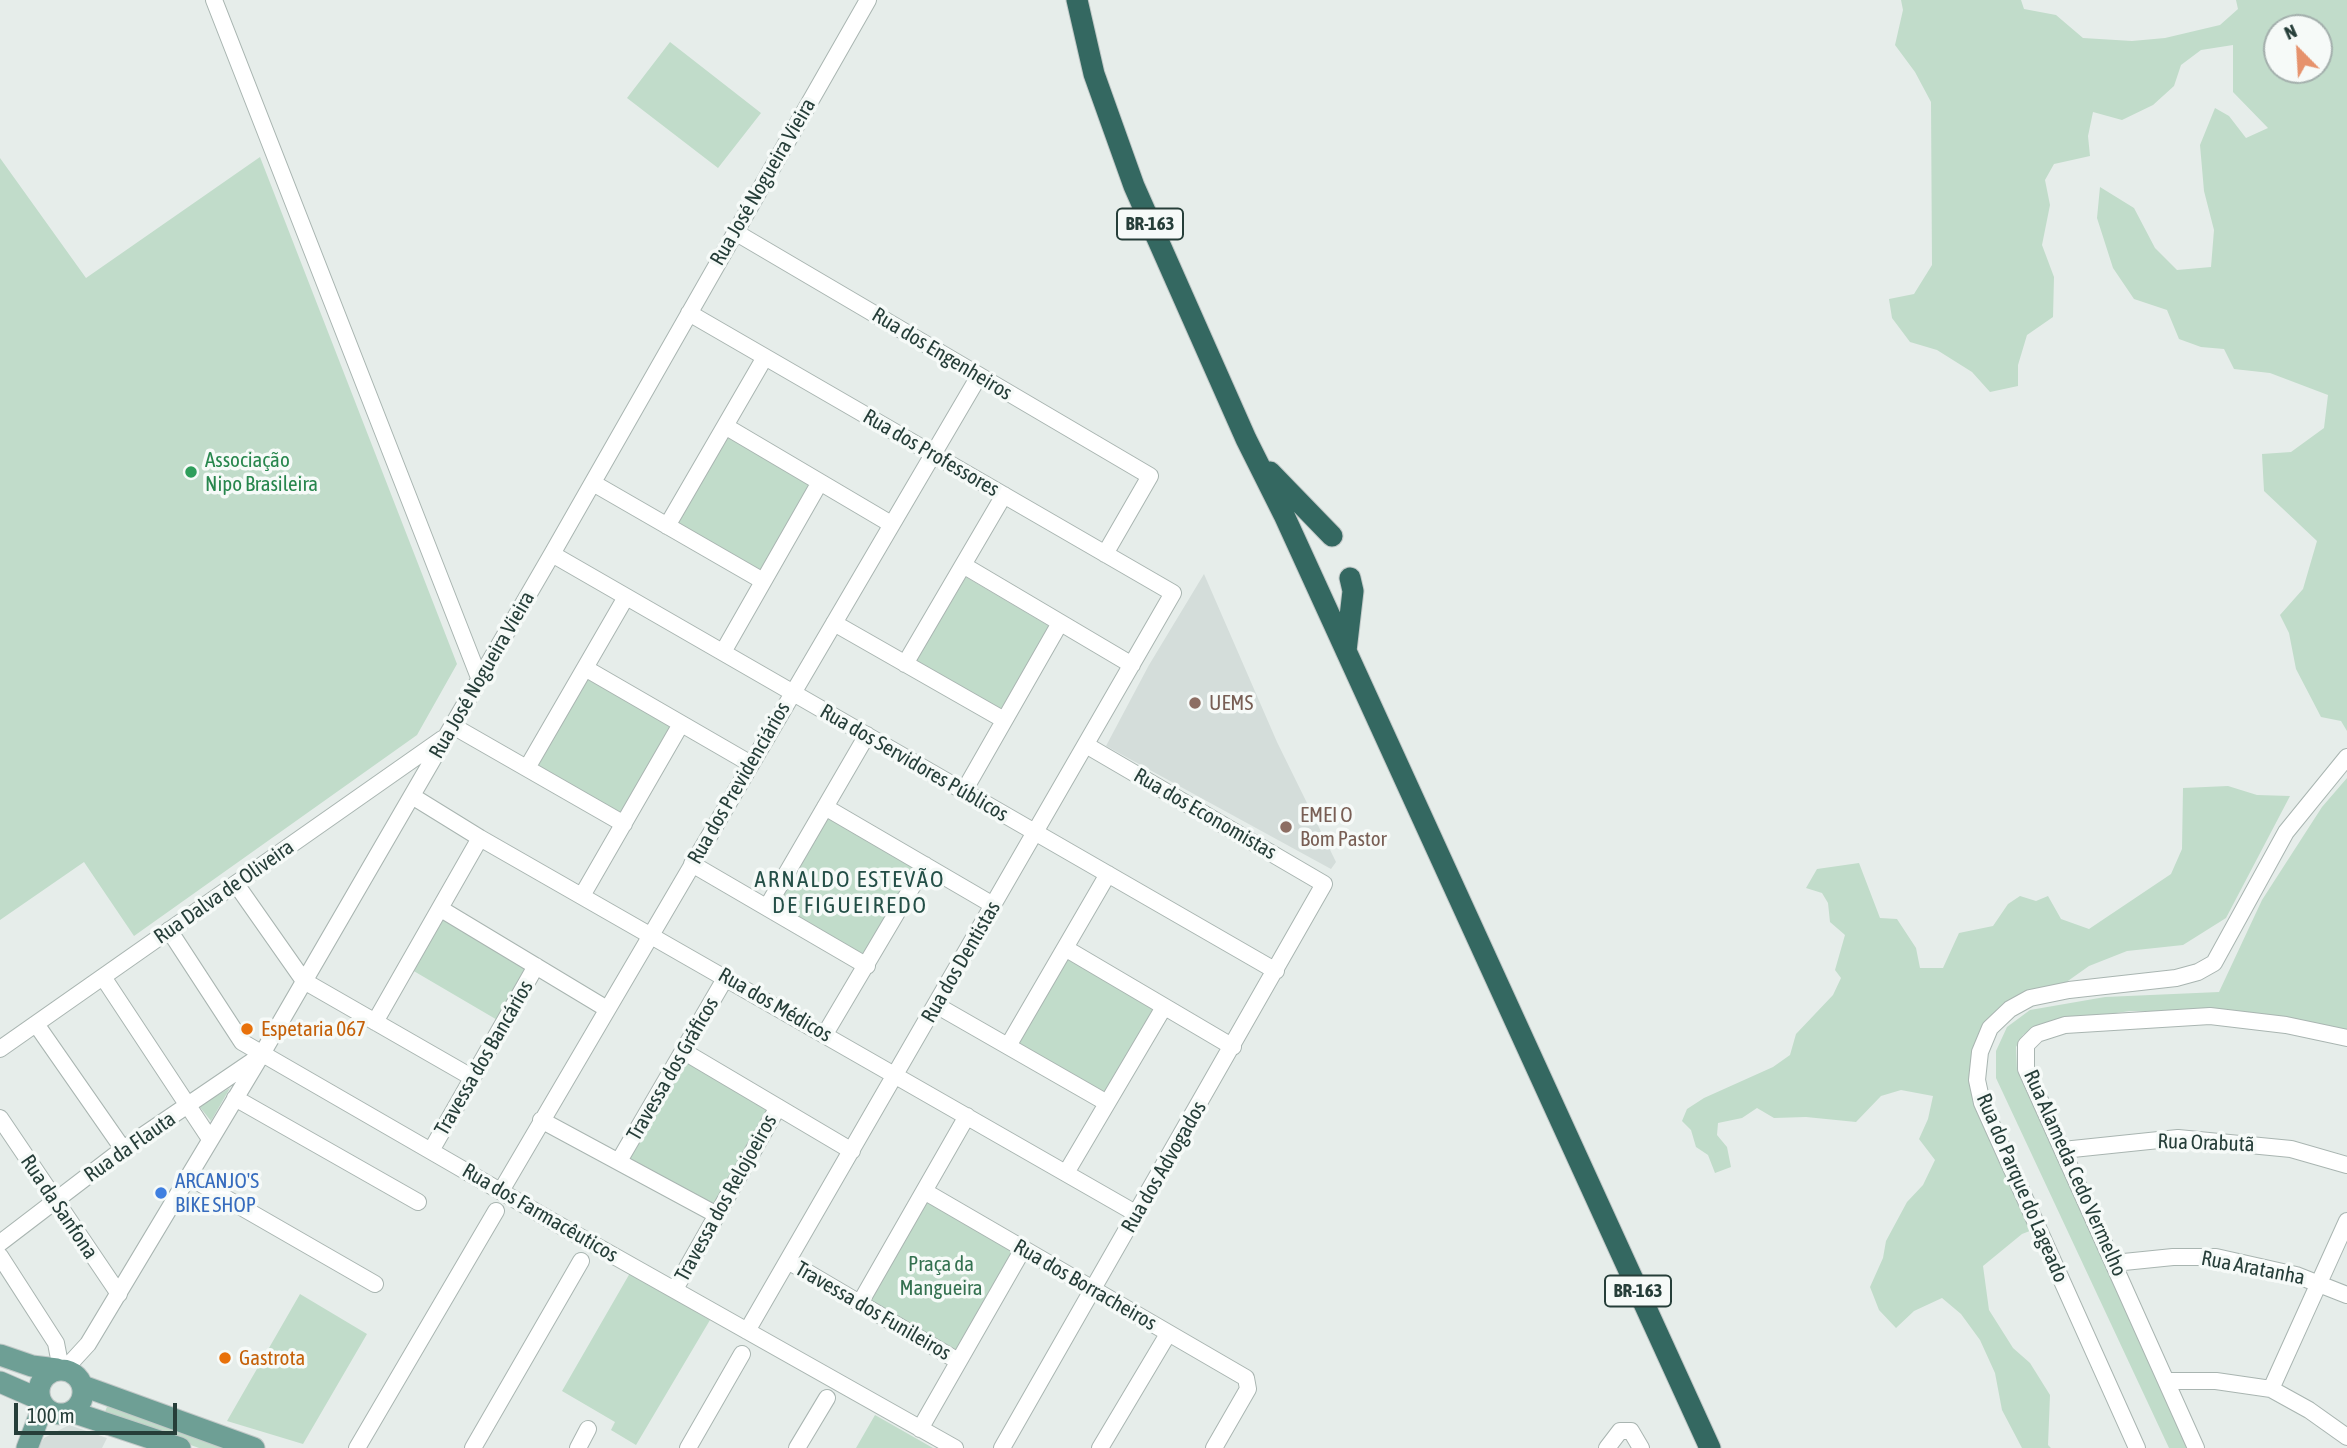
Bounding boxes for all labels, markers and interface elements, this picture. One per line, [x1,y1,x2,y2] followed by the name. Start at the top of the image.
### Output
[2263,14,2333,84] north arrow
[2281,19,2300,44] text: N
[705,94,821,270] street label: Rua José Nogueira Vieira
[1117,208,1183,240] road number: BR-163
[867,302,1017,406] street label: Rua dos Engenheiros
[858,404,1004,502] street label: Rua dos Professores
[205,447,318,497] place label: Associação Nipo Brasileira
[183,464,199,480] marker: Associação Nipo Brasileira
[424,587,540,763] street label: Rua José Nogueira Vieira
[1209,690,1253,716] place label: UEMS
[1187,695,1203,711] marker: UEMS
[682,697,796,869] street label: Rua dos Previdenciários
[815,699,1013,827] street label: Rua dos Servidores Públicos
[1129,763,1281,865] street label: Rua dos Economistas
[1300,802,1387,852] place label: EMEI O Bom Pastor
[1278,819,1294,835] marker: EMEI O Bom Pastor
[149,834,299,950] street label: Rua Dalva de Oliveira
[756,866,944,920] district label: ARNALDO ESTEVÃO DE FIGUEIREDO
[916,897,1006,1027] street label: Rua dos Dentistas
[714,962,836,1048] street label: Rua dos Médicos
[429,976,539,1140] street label: Travessa dos Bancários
[622,993,724,1145] street label: Travessa dos Gráficos
[261,1016,366,1042] place label: Espetaria 067
[239,1021,255,1037] marker: Espetaria 067
[2018,1066,2132,1280] street label: Rua Alameda Cedo Vermelho
[1971,1090,2073,1286] street label: Rua do Parque do Lageado
[1116,1097,1212,1237] street label: Rua dos Advogados
[80,1106,180,1188] street label: Rua da Flauta
[670,1110,782,1286] street label: Travessa dos Relojoeiros
[2157,1129,2255,1157] street label: Rua Orabutã
[15,1150,103,1264] street label: Rua da Sanfona
[458,1158,622,1268] street label: Rua dos Farmacêuticos
[175,1168,259,1218] place label: ARCANJO'S BIKE SHOP
[153,1185,169,1201] marker: ARCANJO'S BIKE SHOP
[1009,1234,1161,1336] street label: Rua dos Borracheiros
[2199,1246,2307,1290] street label: Rua Aratanha
[899,1251,983,1301] park label: Praça da Mangueira
[791,1256,955,1366] street label: Travessa dos Funileiros
[1605,1275,1671,1306] road number: BR-163
[239,1345,305,1371] place label: Gastrota
[217,1350,233,1366] marker: Gastrota
[18,1388,180,1432] scale bar
[27,1403,75,1427] text: 100 m

